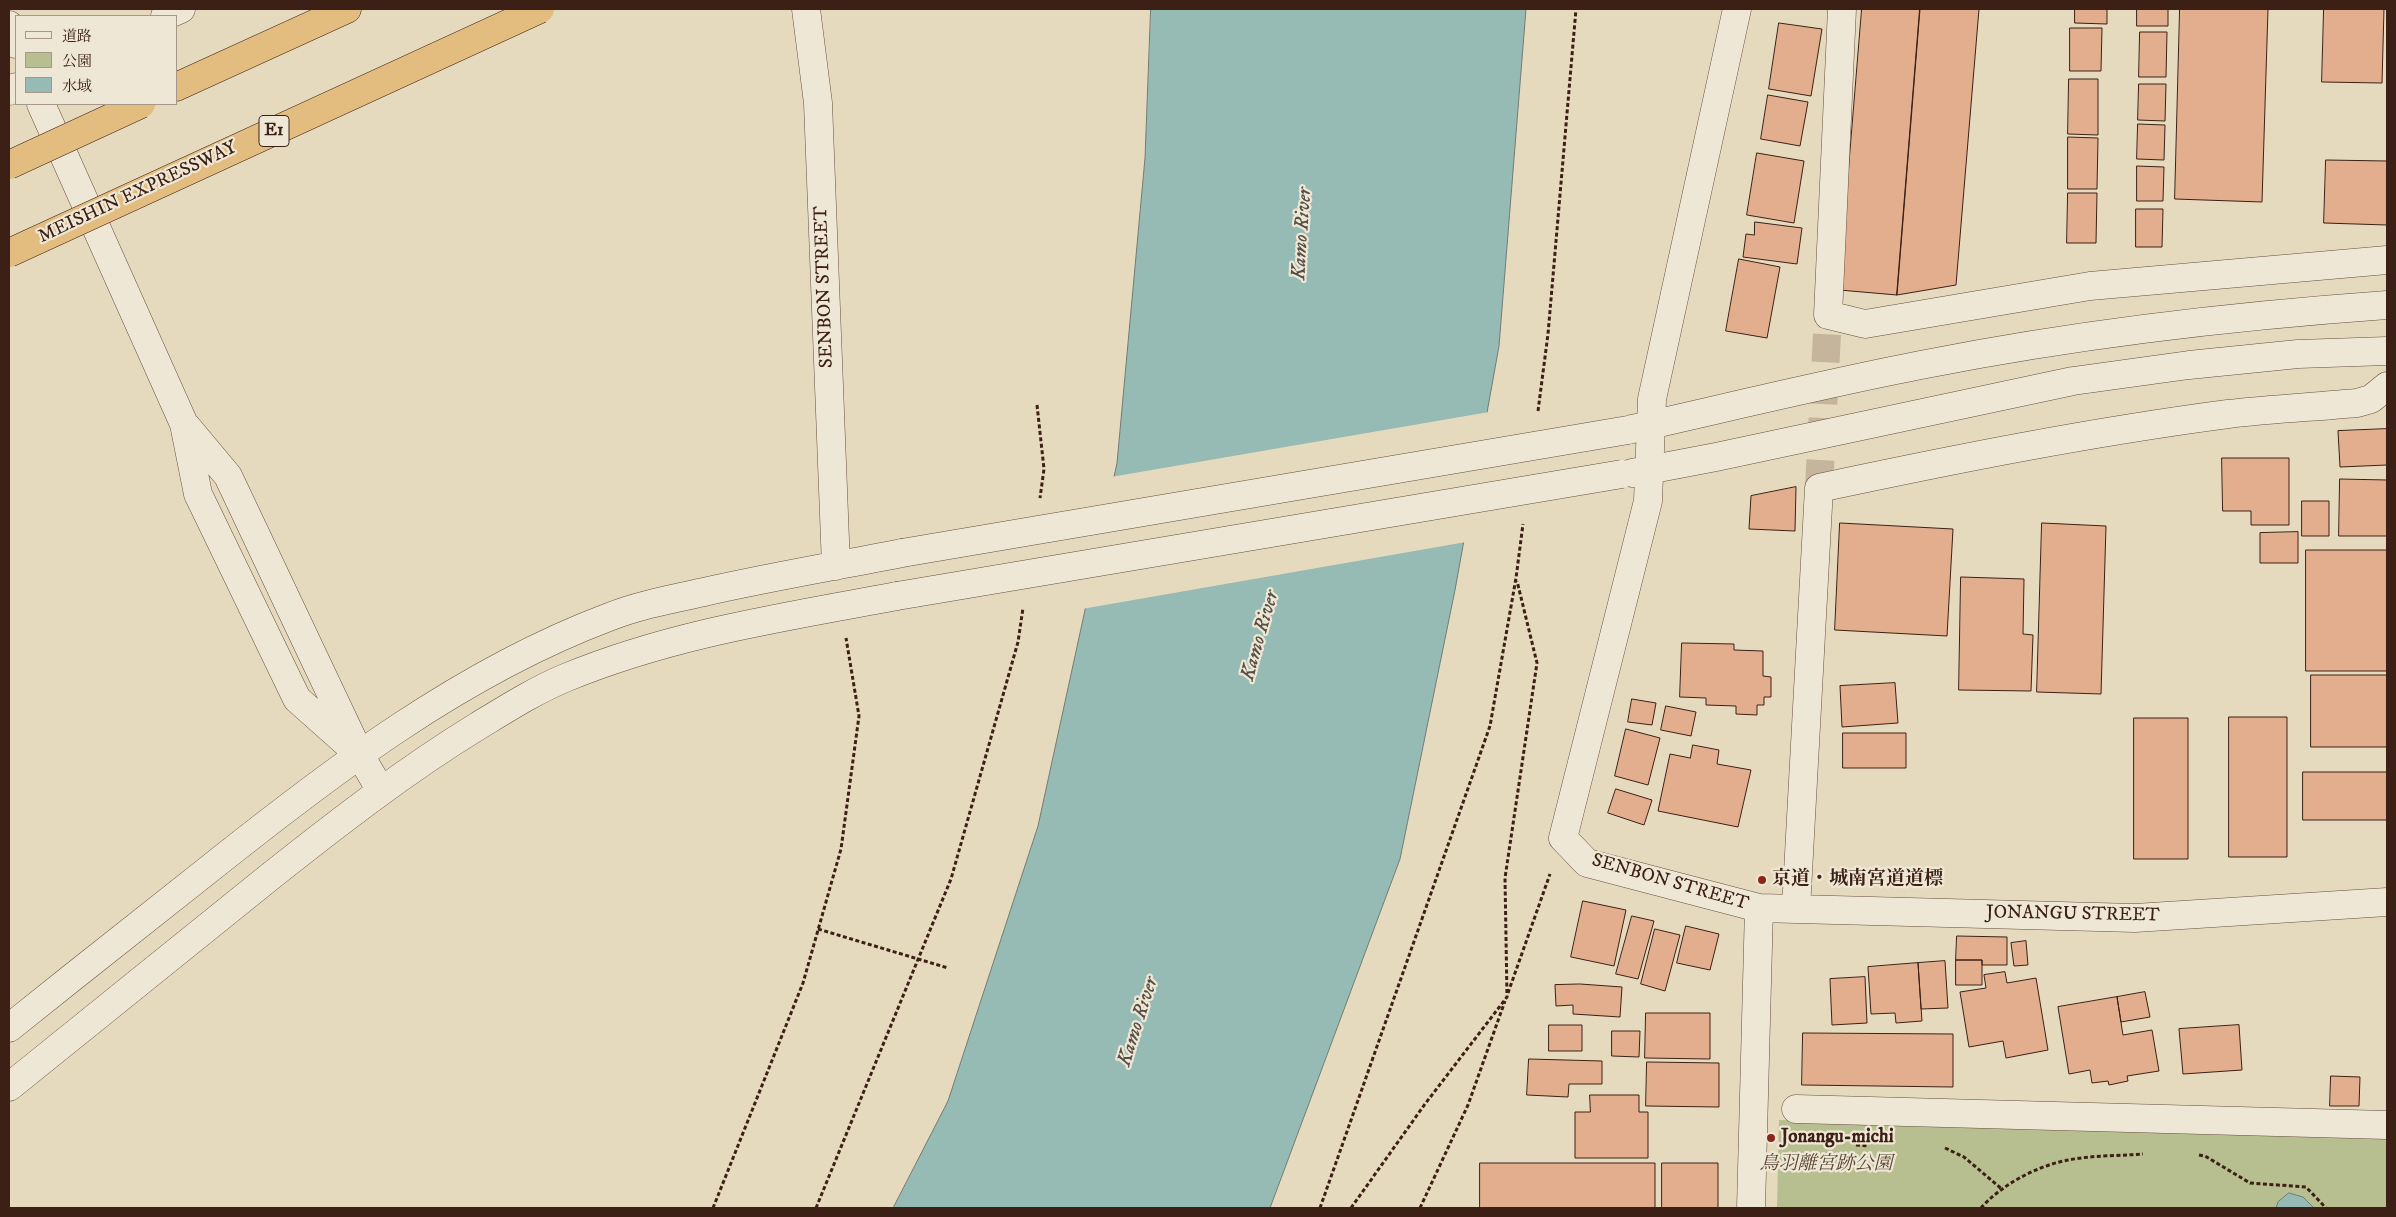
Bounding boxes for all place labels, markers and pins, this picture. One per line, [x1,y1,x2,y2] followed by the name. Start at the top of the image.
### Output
[1772,869,1943,891] place label: 京道・城南宮道道標
[1756,874,1768,886] marker: 京道・城南宮道道標
[1781,1127,1894,1149] place label: Jonangu-michi
[1765,1132,1777,1144] marker: Jonangu-michi

